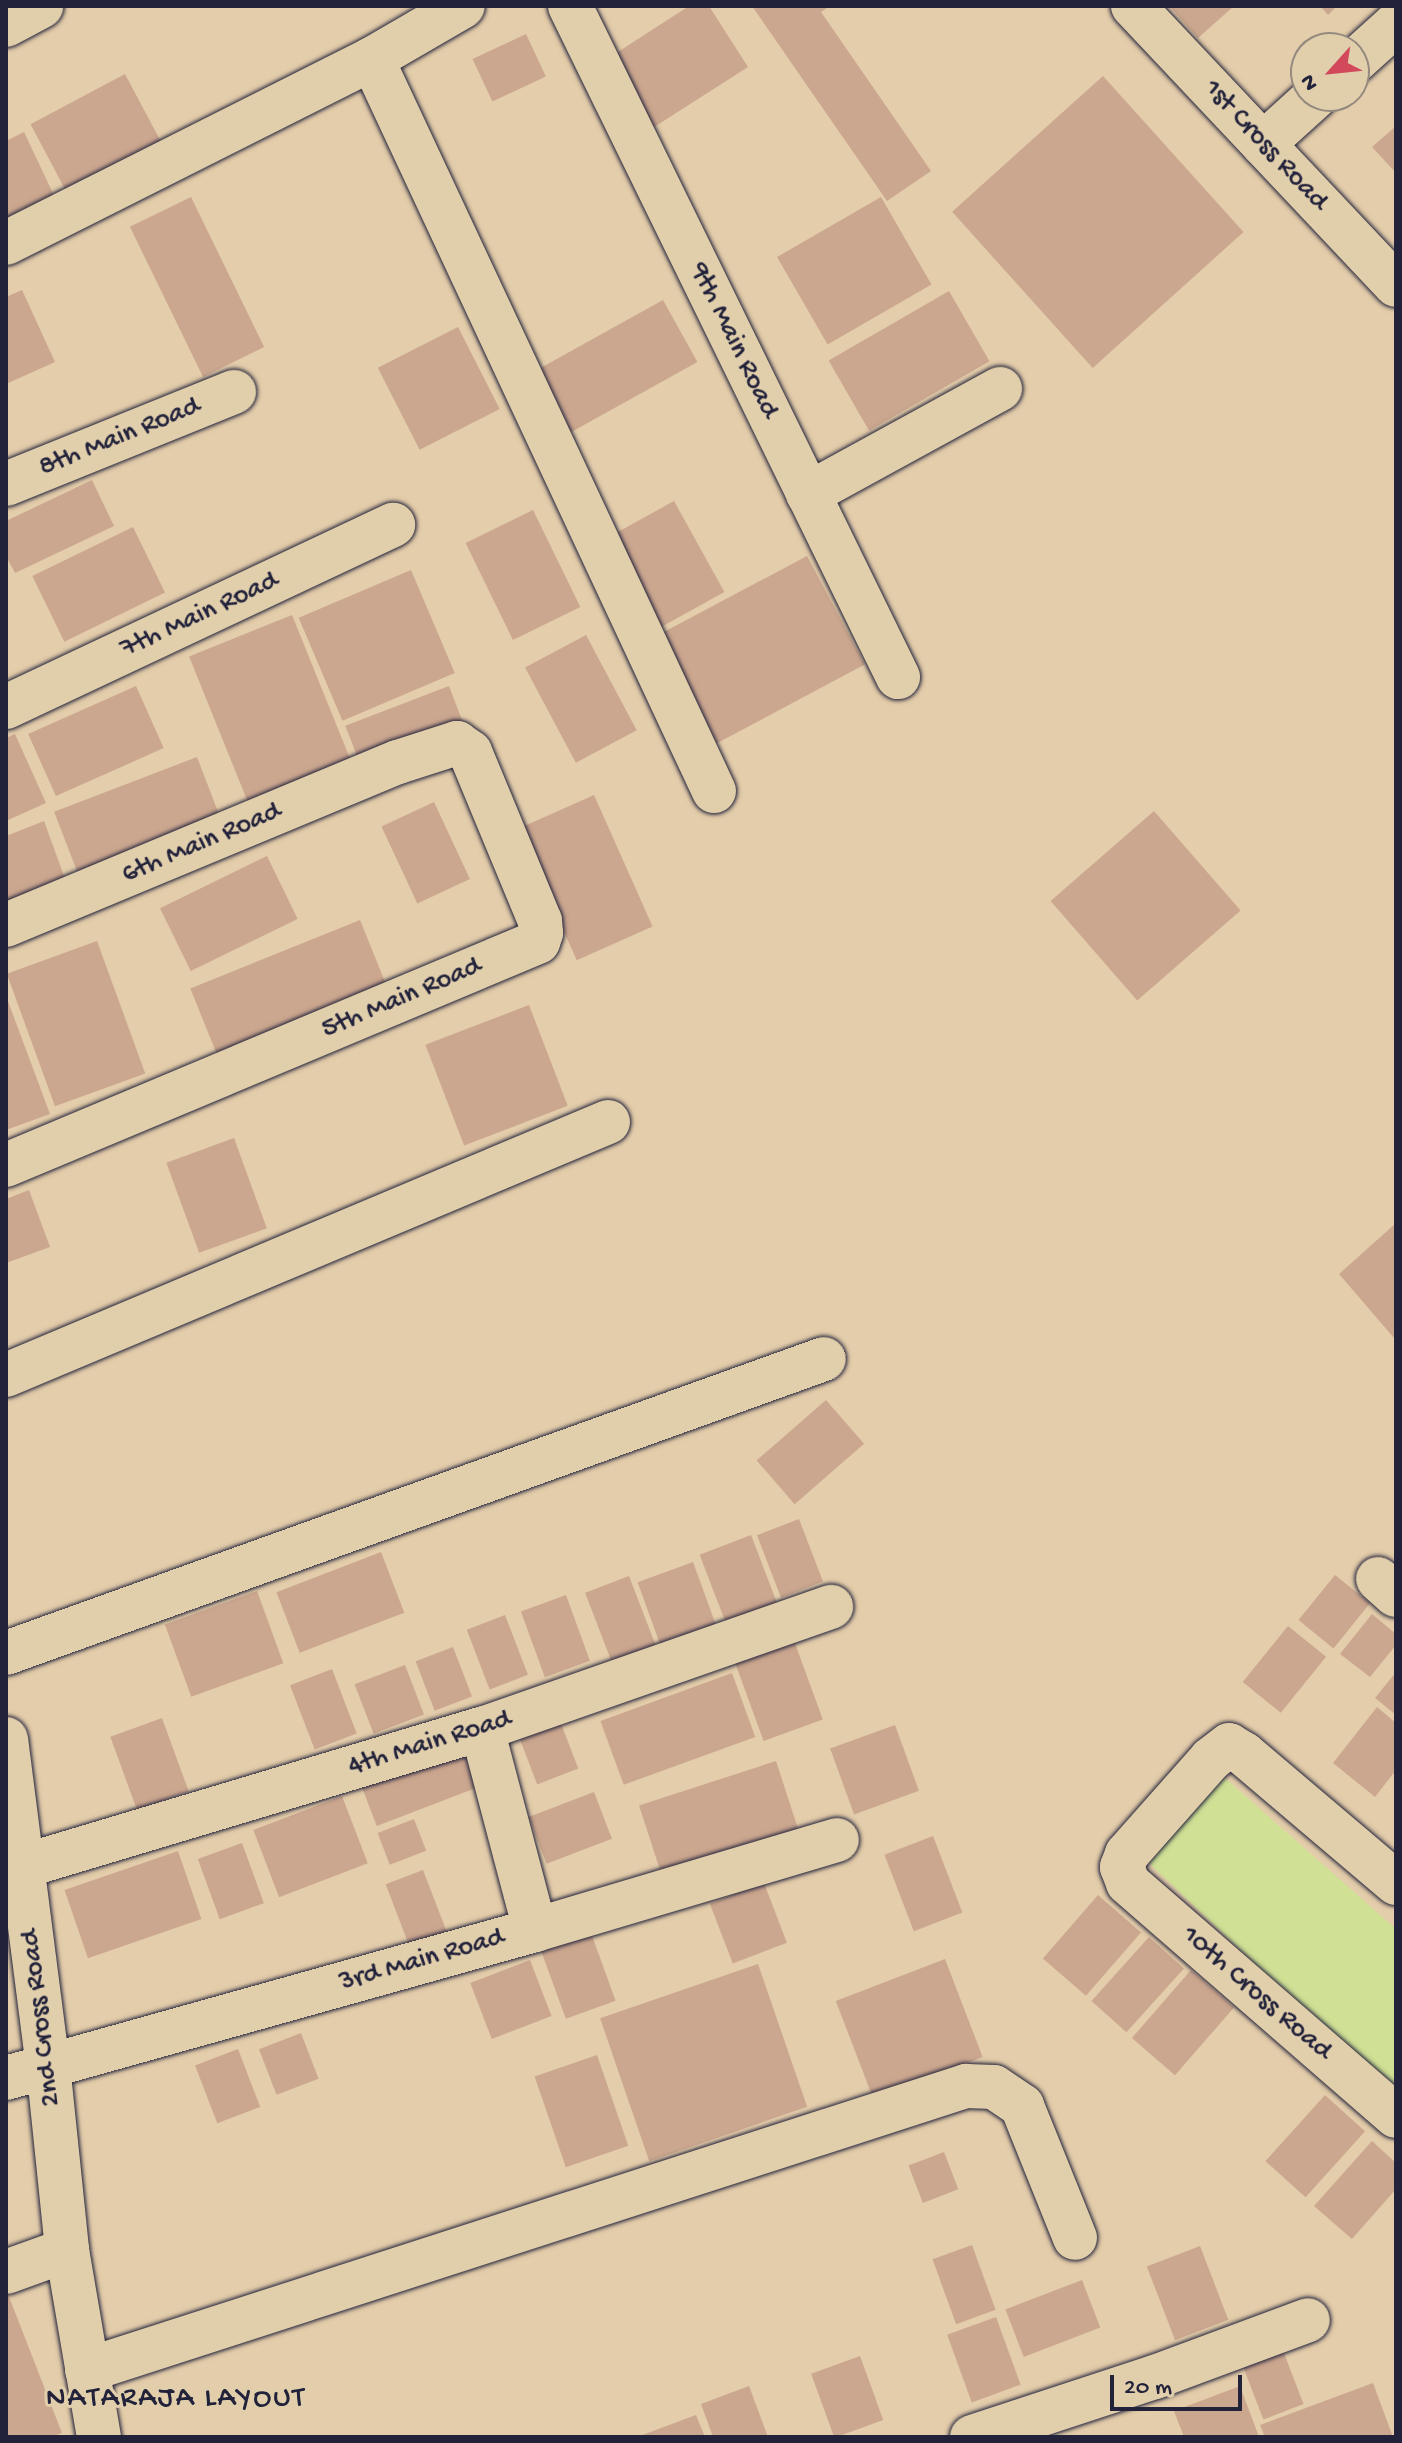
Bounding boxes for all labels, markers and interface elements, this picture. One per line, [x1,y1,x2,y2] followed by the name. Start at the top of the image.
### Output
[1290,32,1370,112] north arrow
[1296,70,1325,94] text: N
[1196,73,1334,219] street label: 1st Cross Road
[681,258,785,424] street label: 9th Main Road
[35,390,205,486] street label: 8th Main Road
[116,565,284,667] street label: 7th Main Road
[117,795,287,893] street label: 6th Main Road
[317,950,487,1048] street label: 5th Main Road
[345,1703,515,1785] street label: 4th Main Road
[1174,1920,1338,2068] street label: 10th Cross Road
[336,1921,508,2001] street label: 3rd Main Road
[14,1928,70,2108] street label: 2nd Cross Road
[1114,2359,1246,2409] scale bar
[1124,2374,1172,2403] text: 20 m
[46,2382,306,2418] district label: NATARAJA LAYOUT

